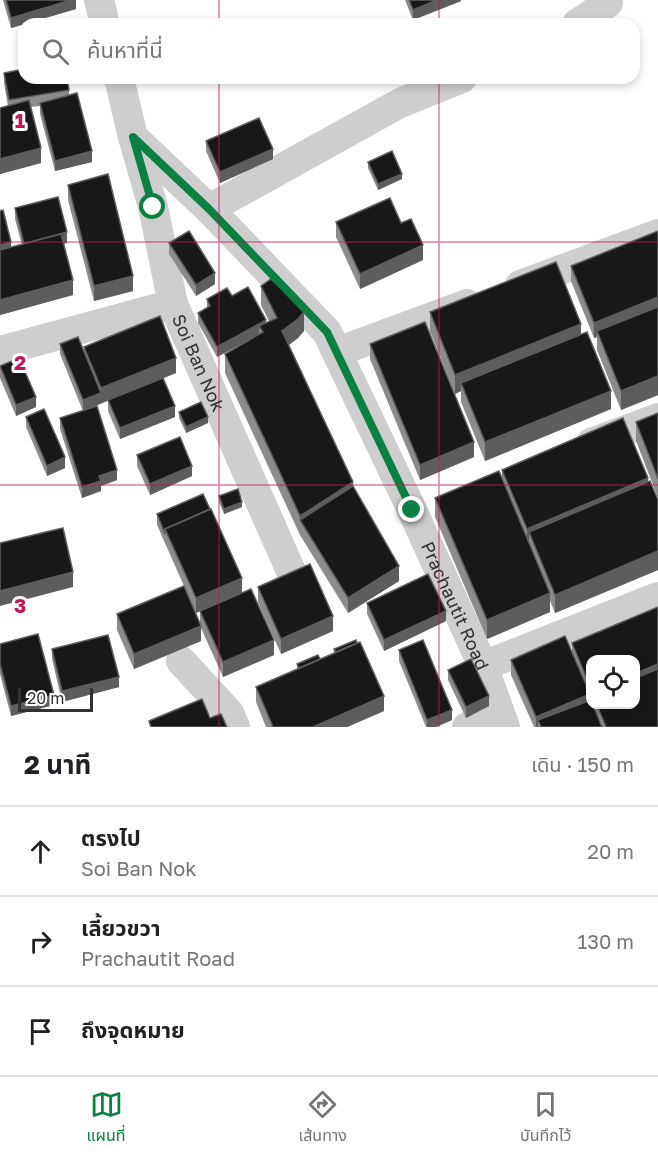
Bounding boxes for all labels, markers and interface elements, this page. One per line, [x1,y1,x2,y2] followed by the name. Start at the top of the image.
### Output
[18,18,640,84] search box
[39,35,72,68] icon: search
[87,36,163,63] text: ค้นหาที่นี่
[15,108,25,132] text: 1
[139,193,165,219] route start
[168,311,230,415] street label: Soi Ban Nok
[14,350,26,374] text: 2
[398,496,424,522] route end
[417,538,494,673] street label: Prachautit Road
[14,593,26,617] text: 3
[586,655,640,709] map controls
[586,655,640,709] button: locate
[18,685,93,712] scale bar
[27,688,64,708] text: 20 m
[24,749,91,780] text: 2 นาที
[531,752,634,776] text: เดิน · 150 m
[81,824,141,851] text: ตรงไป
[24,835,57,868] icon: ahead
[587,839,634,863] text: 20 m
[81,856,197,880] text: Soi Ban Nok
[81,914,161,941] text: เลี้ยวขวา
[24,925,57,958] icon: right
[578,929,634,953] text: 130 m
[81,946,235,970] text: Prachautit Road
[24,1015,57,1048] icon: arrive
[81,1016,185,1043] text: ถึงจุดหมาย
[87,1088,126,1148] tab: แผนที่
[299,1088,347,1148] tab: เส้นทาง
[520,1088,571,1148] tab: บันทึกไว้

